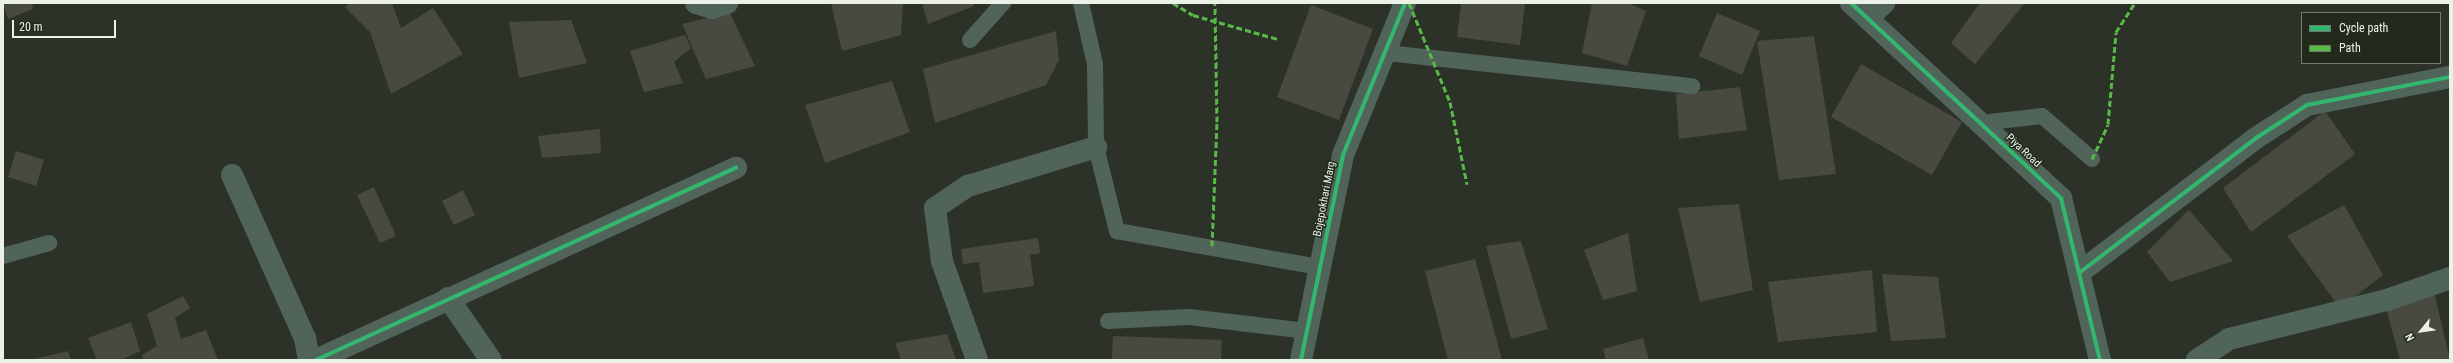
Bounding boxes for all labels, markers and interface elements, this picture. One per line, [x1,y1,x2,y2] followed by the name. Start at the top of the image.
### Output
[14,12,118,38] scale bar
[2301,12,2441,64] legend
[19,20,43,34] text: 20 m
[2339,21,2388,35] text: Cycle path
[2339,41,2361,55] text: Path
[2003,132,2043,170] street label: Piya Road
[1311,160,1339,238] street label: Bojepokhari Marg
[2401,311,2441,351] north arrow
[2403,331,2417,343] text: N

